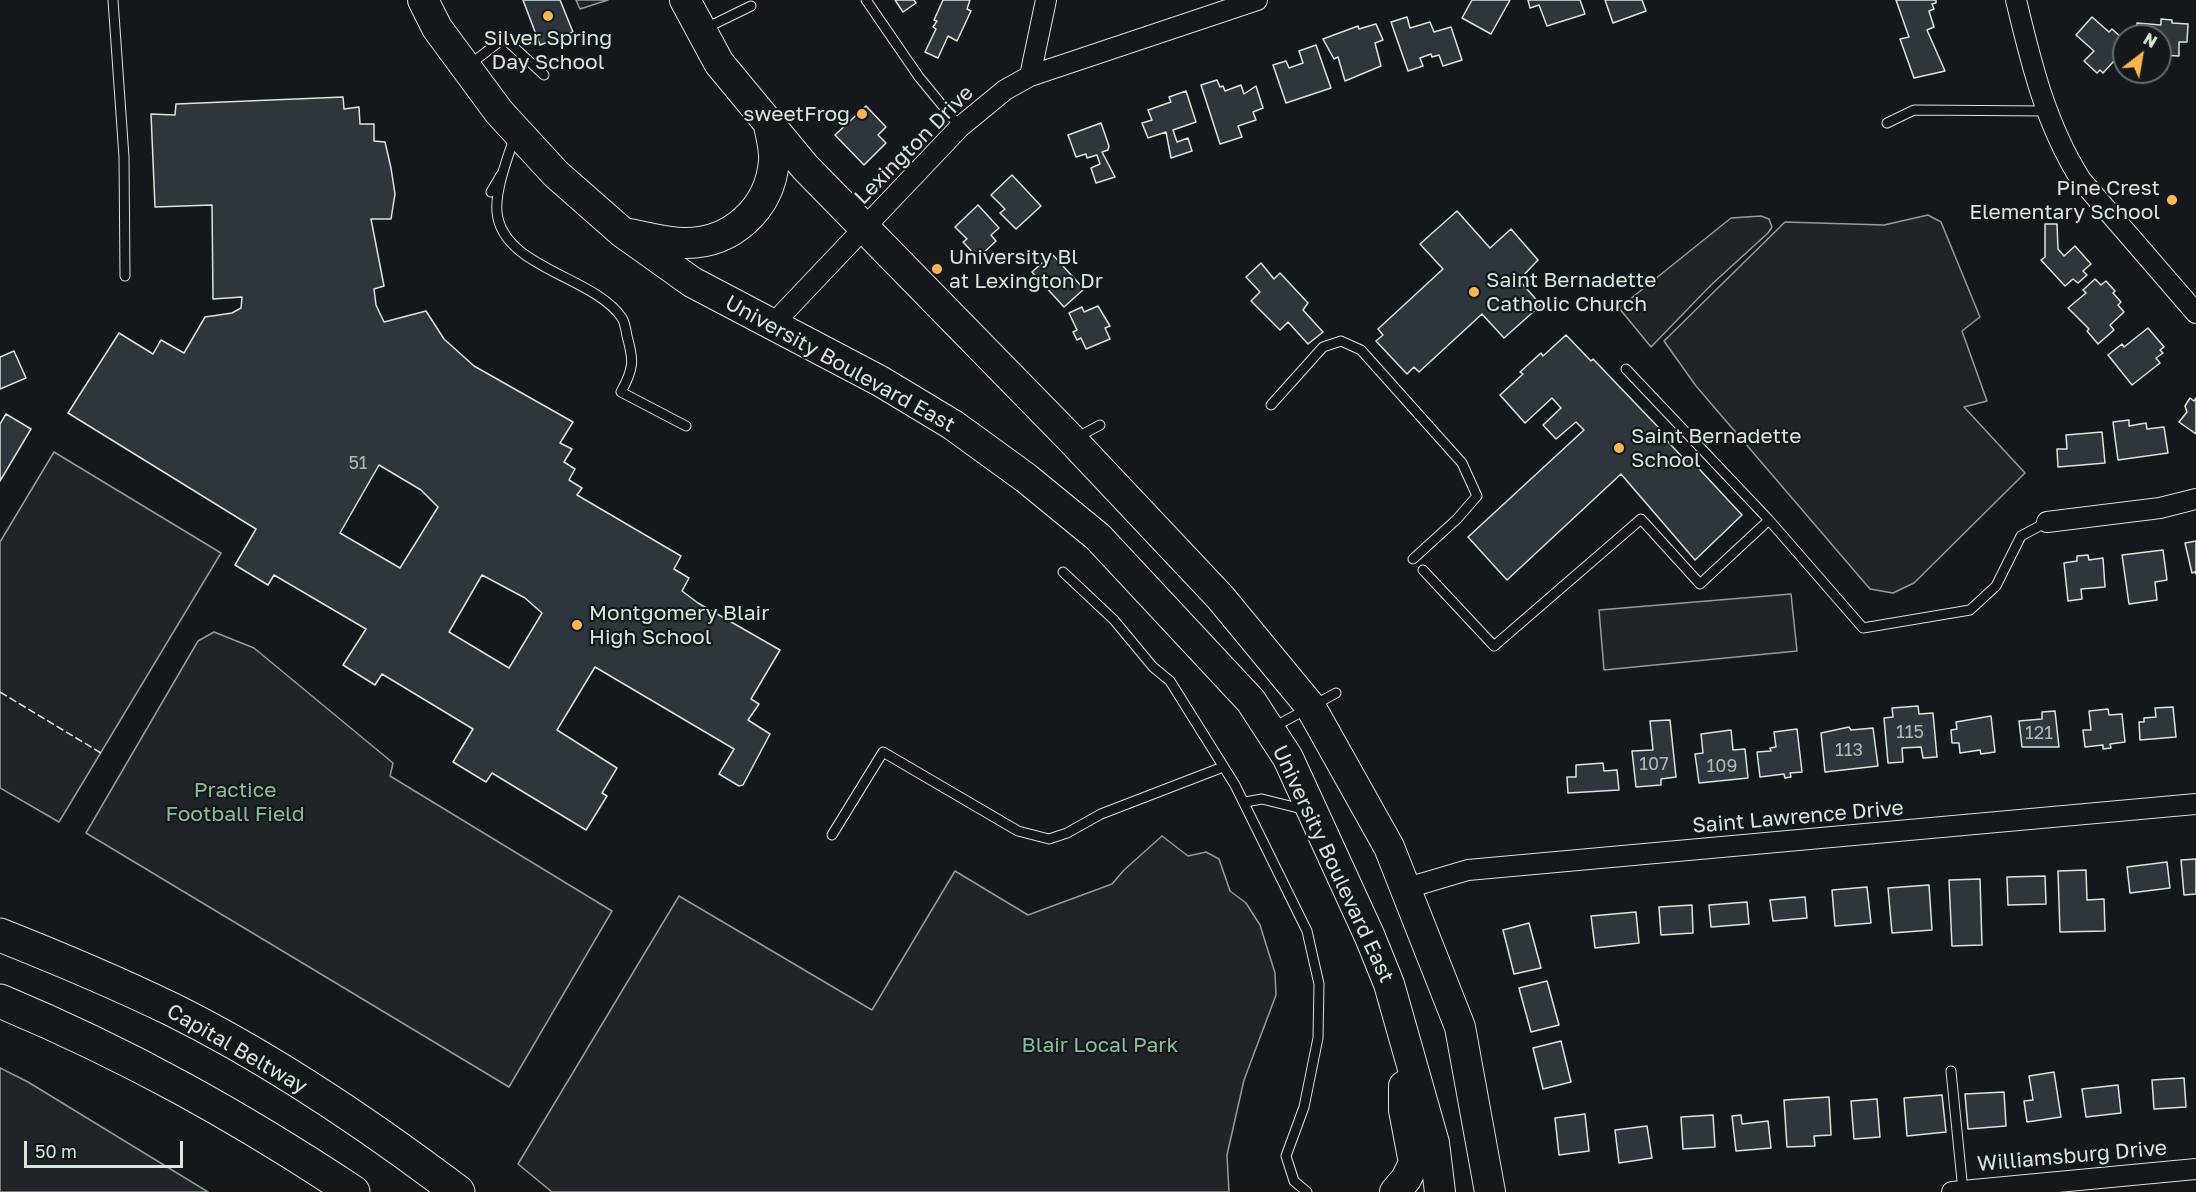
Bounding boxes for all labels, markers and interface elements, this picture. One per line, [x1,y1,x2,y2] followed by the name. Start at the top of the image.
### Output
[541,9,555,23] marker: Silver Spring Day School
[2112,24,2172,84] north arrow
[484,25,612,75] place label: Silver Spring Day School
[2140,29,2161,52] text: N
[849,80,979,210] street label: Lexington Drive
[743,101,850,127] place label: sweetFrog
[855,107,869,121] marker: sweetFrog
[1969,175,2160,225] place label: Pine Crest Elementary School
[2165,193,2179,207] marker: Pine Crest Elementary School
[949,244,1103,294] place label: University Bl at Lexington Dr
[930,262,944,276] marker: University Bl at Lexington Dr
[1486,267,1656,317] place label: Saint Bernadette Catholic Church
[1467,285,1481,299] marker: Saint Bernadette Catholic Church
[721,290,959,438] street label: University Boulevard East
[1631,423,1801,473] place label: Saint Bernadette School
[1612,441,1626,455] marker: Saint Bernadette School
[348,452,368,474] house number: 51
[589,600,769,650] place label: Montgomery Blair High School
[570,618,584,632] marker: Montgomery Blair High School
[1896,721,1924,743] house number: 115
[2025,722,2053,744] house number: 121
[1835,739,1863,761] house number: 113
[1267,741,1399,987] street label: University Boulevard East
[1639,753,1669,775] house number: 107
[1707,755,1737,777] house number: 109
[165,777,305,827] park label: Practice Football Field
[1691,795,1905,839] street label: Saint Lawrence Drive
[162,999,312,1099] street label: Capital Beltway
[1022,1032,1178,1058] park label: Blair Local Park
[27,1129,186,1167] scale bar
[1976,1135,2168,1177] street label: Williamsburg Drive
[35,1140,77,1162] text: 50 m

